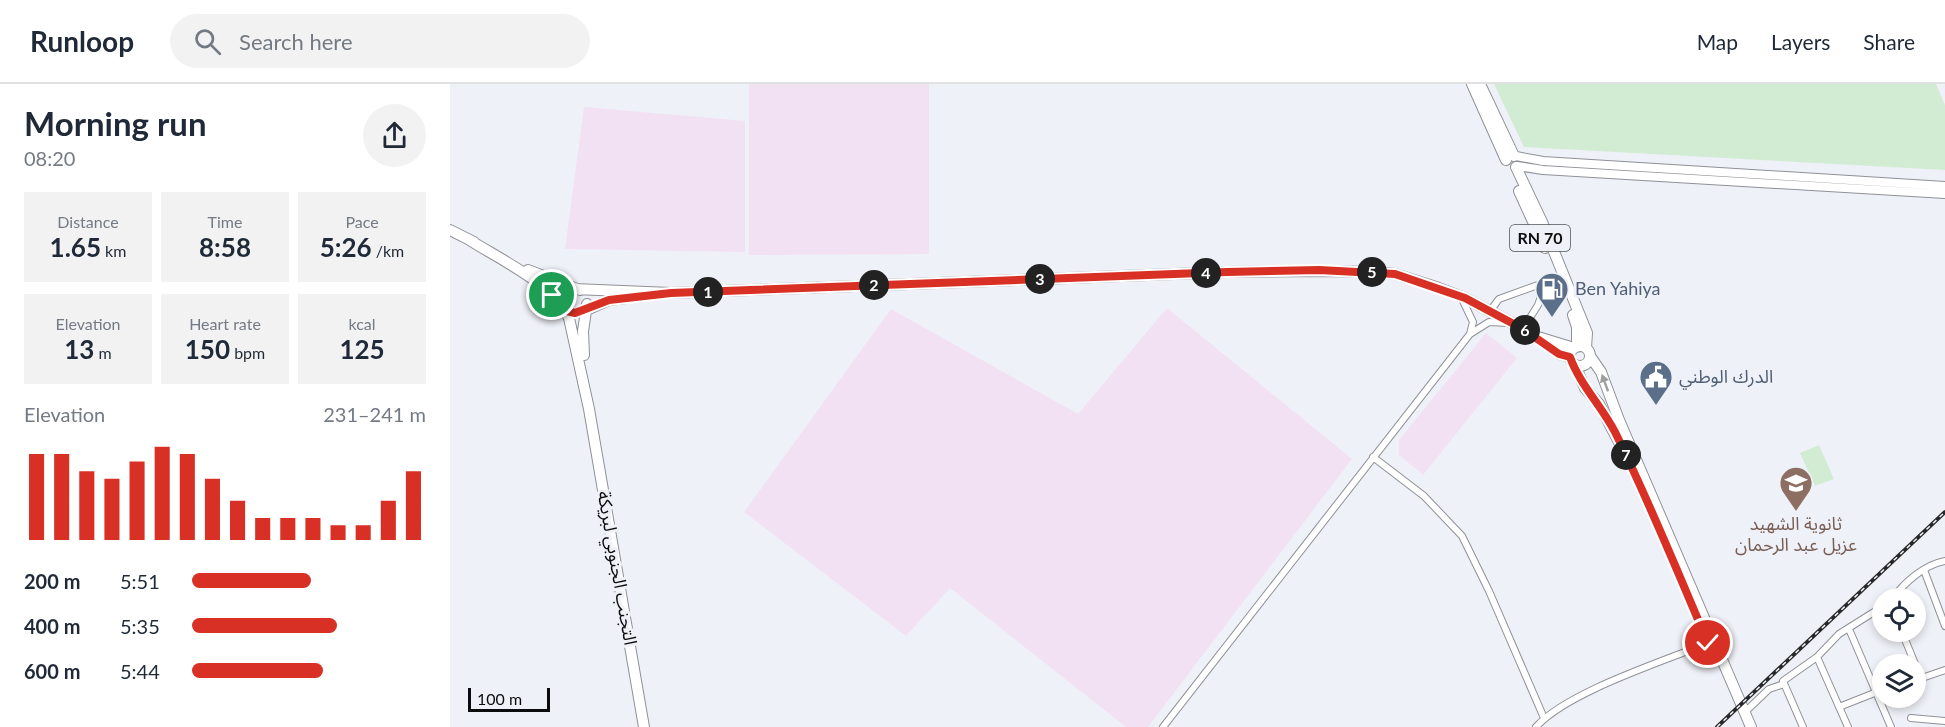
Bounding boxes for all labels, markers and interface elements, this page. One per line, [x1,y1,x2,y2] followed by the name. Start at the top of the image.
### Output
[170,14,590,68] search box
[30,24,134,58] text: Runloop
[191,25,224,58] icon: search
[239,28,353,55] text: Search here
[1697,29,1738,54] text: Map
[1771,29,1830,54] text: Layers
[1863,29,1915,54] text: Share
[24,103,207,143] text: Morning run
[363,104,426,167] button: share
[24,146,75,170] text: 08:20
[57,212,119,231] text: Distance
[208,212,242,231] text: Time
[345,212,379,231] text: Pace
[1510,225,1570,251] road number: RN 70
[50,231,101,263] text: 1.65
[199,231,251,263] text: 8:58
[320,231,372,263] text: 5:26
[101,241,126,260] text: km
[372,241,404,260] text: /km
[1357,257,1387,287] pin: 5
[1191,258,1221,288] pin: 4
[1367,262,1377,281] text: 5
[1201,263,1211,282] text: 4
[1025,264,1055,294] pin: 3
[526,269,577,320] pin
[1035,269,1045,288] text: 3
[859,270,889,300] pin: 2
[1534,271,1570,318] fuel station icon: Ben Yahiya
[869,275,879,294] text: 2
[693,277,723,307] pin: 1
[1575,277,1661,299] place label: Ben Yahiya
[535,278,568,311] icon: arrive
[703,282,713,301] text: 1
[56,314,121,333] text: Elevation
[189,314,261,333] text: Heart rate
[348,314,376,333] text: kcal
[1510,315,1540,345] pin: 6
[1520,320,1530,339] text: 6
[64,333,94,365] text: 13
[185,333,230,365] text: 150
[339,333,385,365] text: 125
[94,343,112,362] text: m
[230,343,265,362] text: bpm
[1638,359,1674,406] public building icon: الدرك الوطني
[1679,365,1773,390] place label: الدرك الوطني
[1600,374,1610,392] one-way arrow
[24,402,105,426] text: Elevation
[323,402,426,426] text: 231–241 m
[1611,440,1641,470] pin: 7
[1621,445,1631,464] text: 7
[1778,465,1814,512] school or university icon: ثانوية الشهيد عزيل عبد الرحمان
[590,489,642,647] street label: التجنب الجنوبي لبريكة
[1735,512,1857,556] place label: ثانوية الشهيد عزيل عبد الرحمان
[24,569,80,593] text: 200 m
[120,569,160,593] text: 5:51
[1872,588,1926,708] map controls
[1872,588,1926,642] button: locate
[24,614,80,638] text: 400 m
[120,614,160,638] text: 5:35
[1682,617,1733,668] pin
[1691,626,1724,659] icon: check
[1872,654,1926,708] button: layers
[24,659,80,683] text: 600 m
[120,659,160,683] text: 5:44
[468,685,550,712] scale bar
[477,689,522,708] text: 100 m

